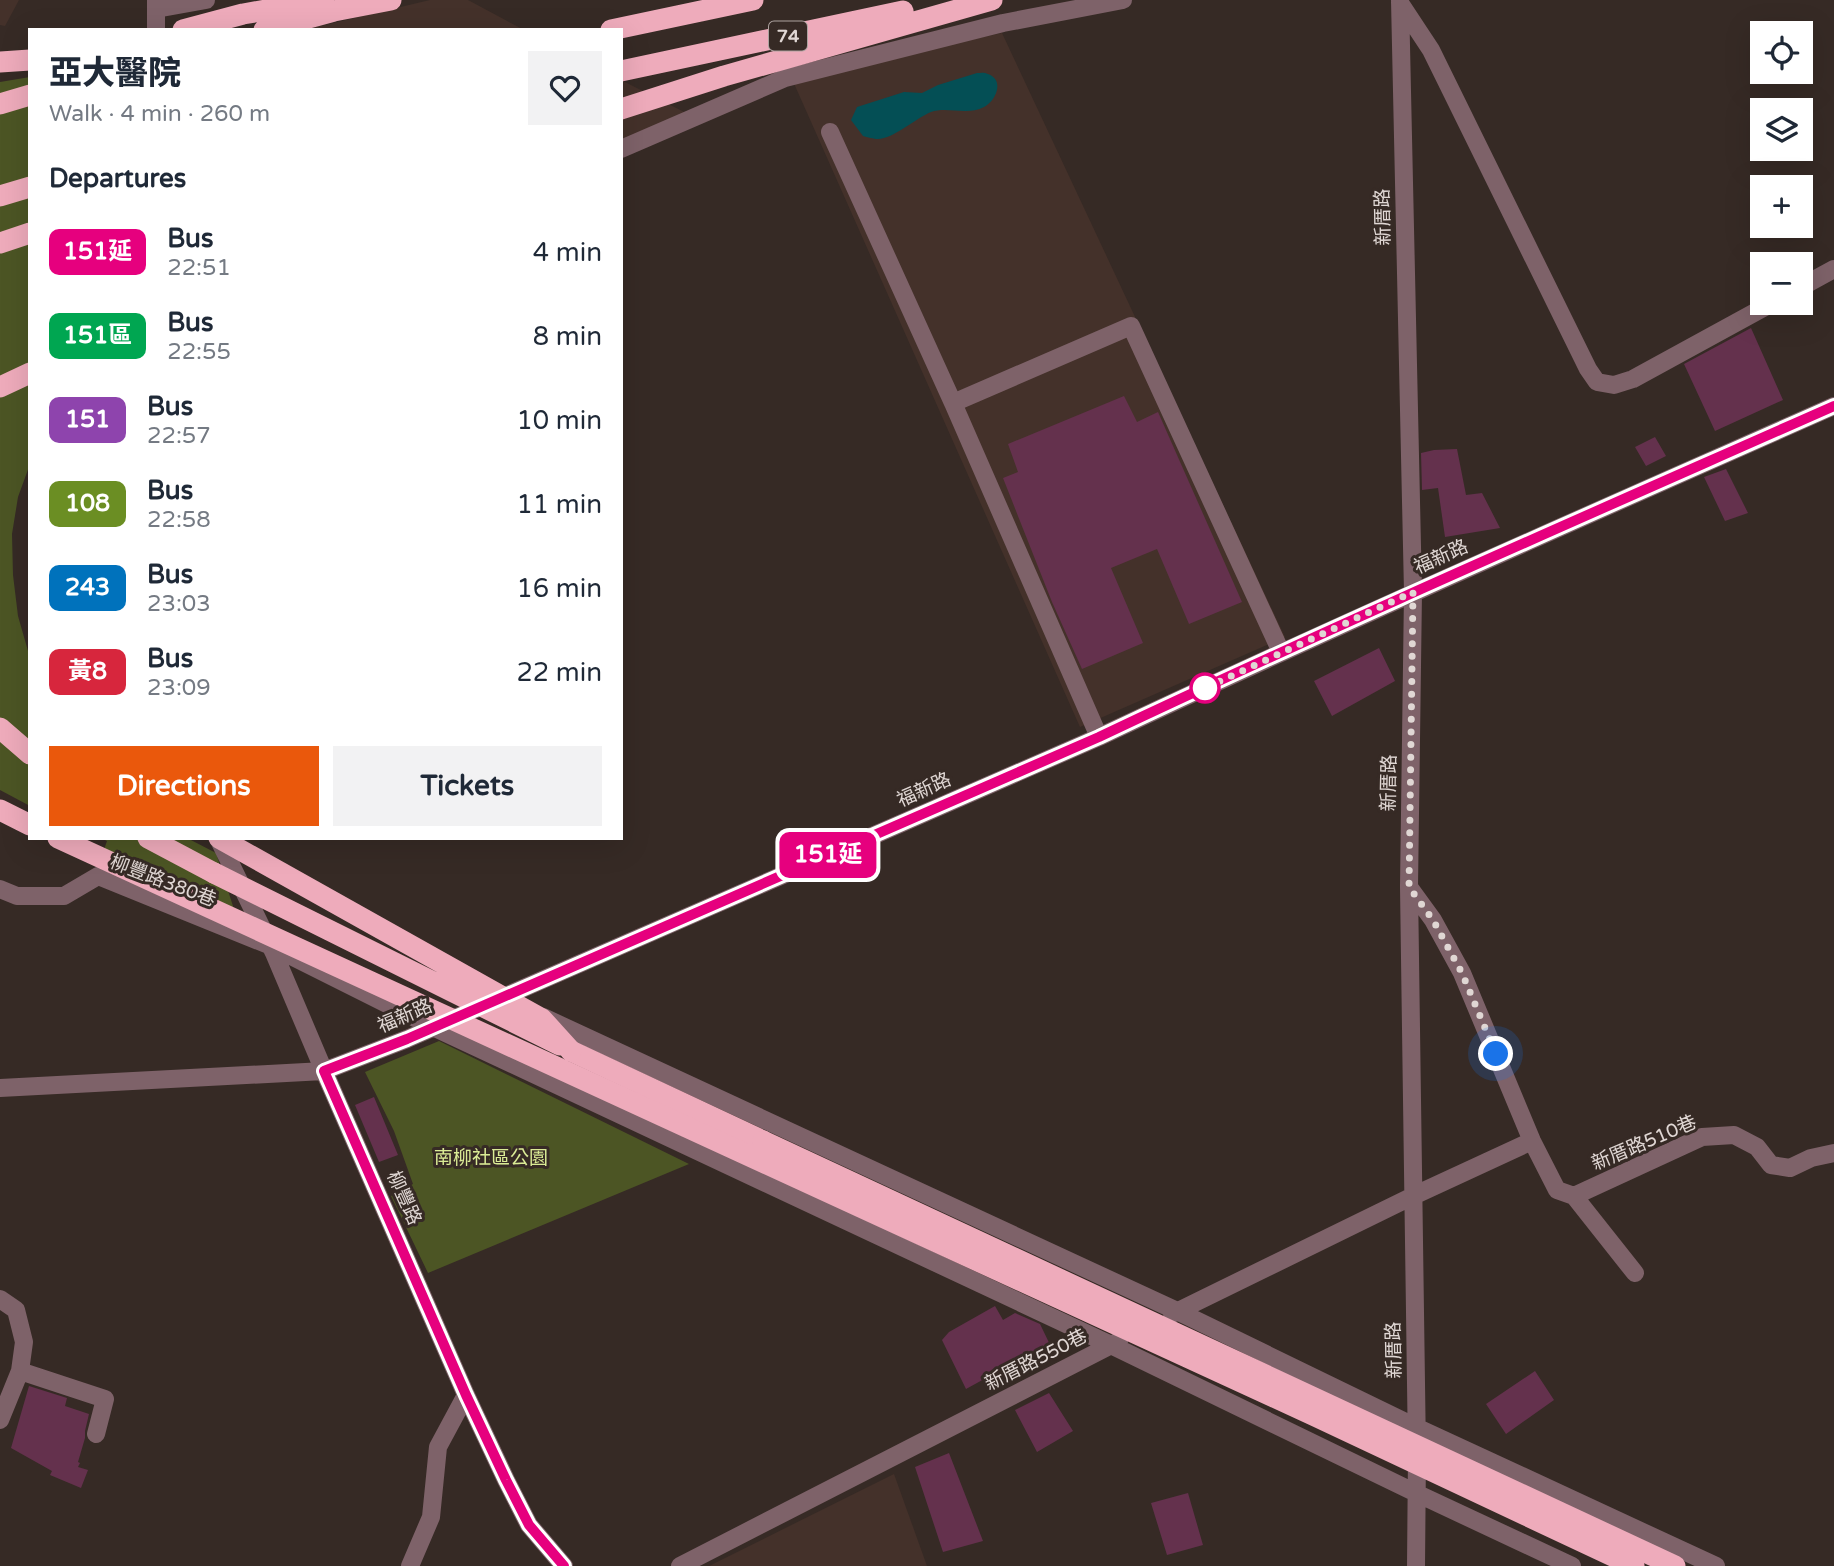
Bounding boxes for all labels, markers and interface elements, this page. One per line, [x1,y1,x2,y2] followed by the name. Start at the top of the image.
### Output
[1750,21,1813,315] map controls
[1750,21,1813,84] button: locate
[769,22,807,51] road number: 74
[528,51,602,125] button: heart
[49,54,181,93] text: 亞大醫院
[1750,98,1813,161] button: layers
[49,100,270,128] text: Walk · 4 min · 260 m
[49,163,186,194] text: Departures
[1750,175,1813,238] button: +
[1372,188,1394,246] street label: 新厝路
[167,223,213,254] text: Bus
[63,237,132,266] text: 151延
[533,237,602,268] text: 4 min
[1750,252,1813,315] button: −
[167,254,231,282] text: 22:51
[167,307,213,338] text: Bus
[63,321,132,350] text: 151區
[533,321,602,352] text: 8 min
[167,338,231,366] text: 22:55
[147,391,193,422] text: Bus
[65,405,110,434] text: 151
[516,405,602,436] text: 10 min
[147,422,211,450] text: 22:57
[147,475,193,506] text: Bus
[65,489,110,518] text: 108
[516,489,602,520] text: 11 min
[147,506,211,534] text: 22:58
[1410,535,1472,579] street label: 福新路
[147,559,193,590] text: Bus
[65,573,110,602] text: 243
[516,573,602,604] text: 16 min
[147,590,211,618] text: 23:03
[147,643,193,674] text: Bus
[68,657,107,686] text: 黃8
[516,657,602,688] text: 22 min
[1190,673,1220,703] unlabelled marker
[147,674,211,702] text: 23:09
[49,746,319,826] button: Directions
[333,746,602,826] button: Tickets
[1378,754,1400,812] street label: 新厝路
[893,768,955,812] street label: 福新路
[779,832,877,878] line badge: 151延
[793,840,863,869] text: 151延
[107,851,219,911] street label: 柳豐路380巷
[374,995,436,1037] street label: 福新路
[1478,1036,1513,1071] your location
[1588,1111,1700,1175] street label: 新厝路510巷
[434,1147,548,1169] park label: 南柳社區公園
[382,1167,426,1229] street label: 柳豐路
[1383,1321,1405,1379] street label: 新厝路
[981,1325,1091,1395] street label: 新厝路550巷

